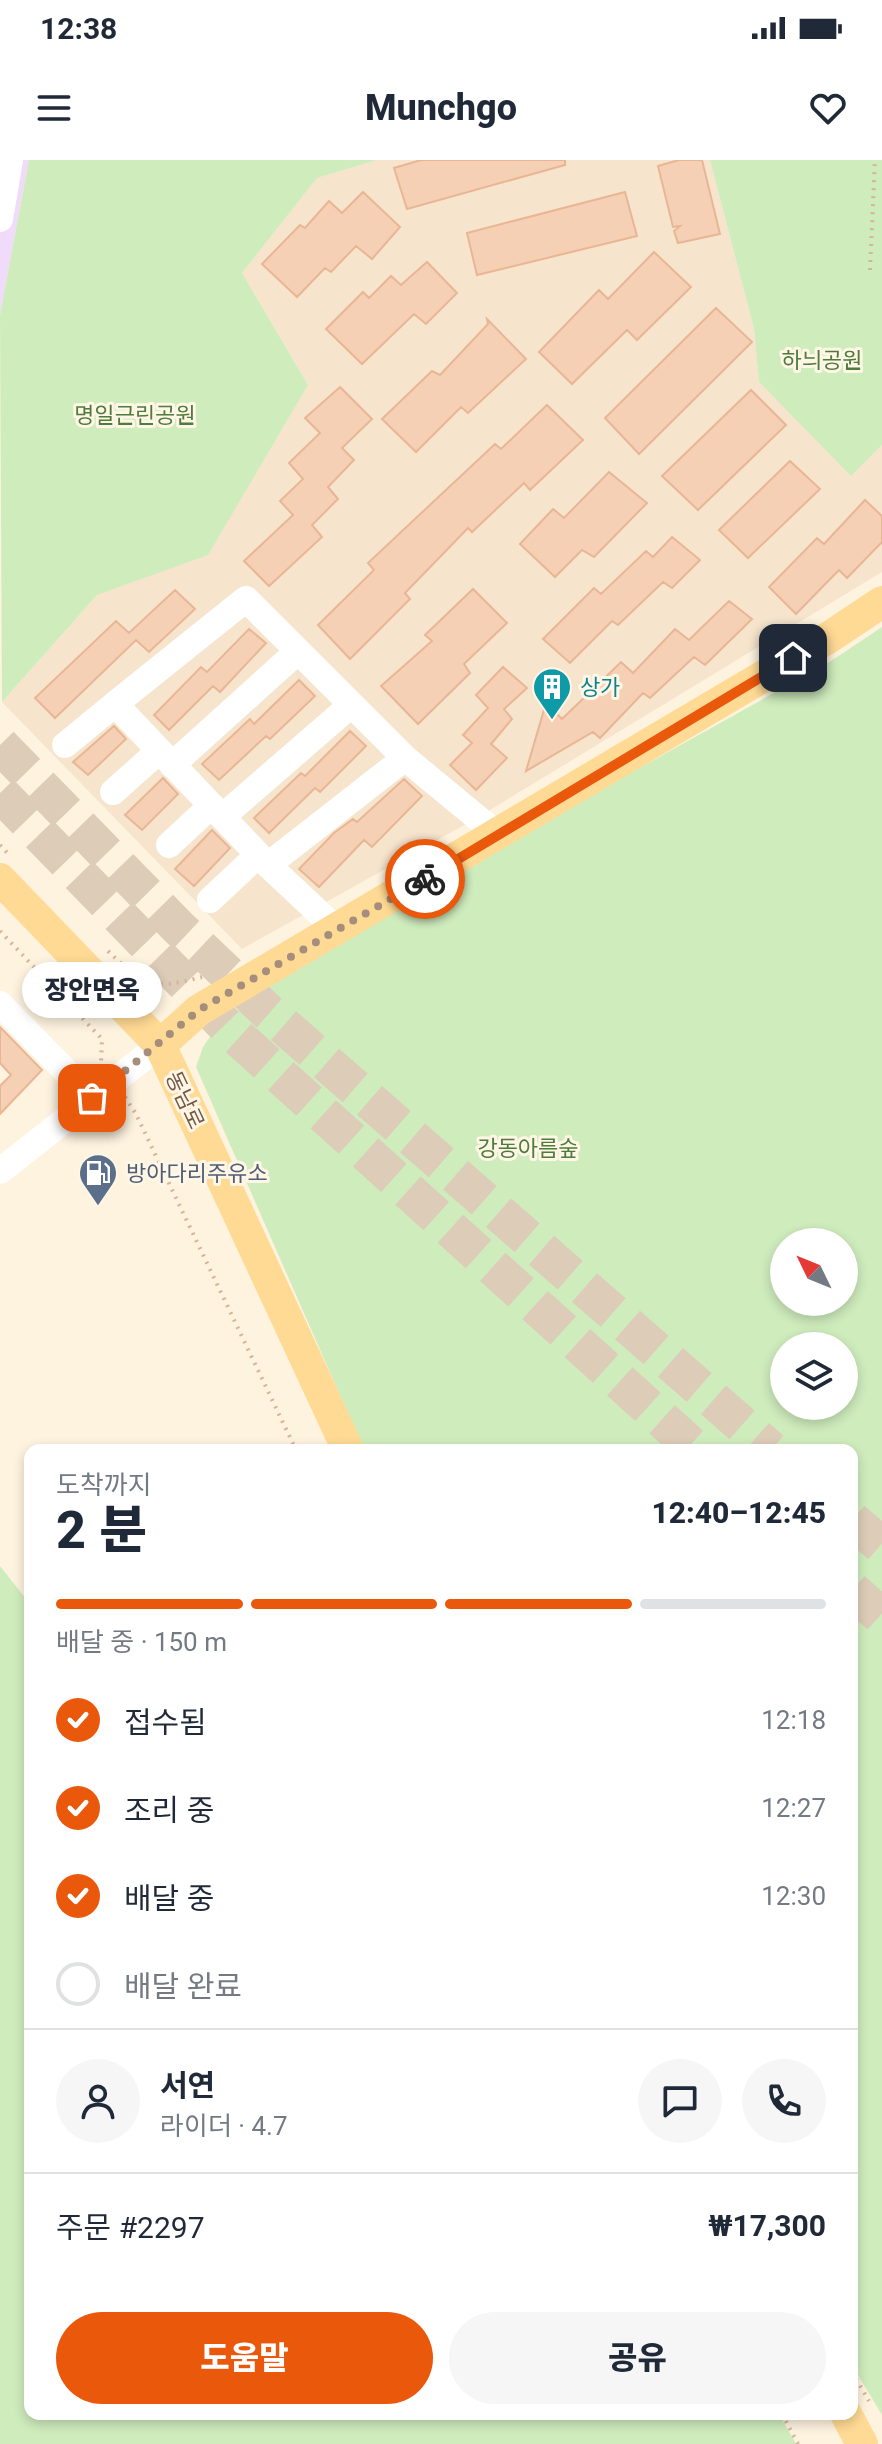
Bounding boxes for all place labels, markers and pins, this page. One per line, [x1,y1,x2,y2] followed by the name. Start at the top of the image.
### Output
[759,624,827,692] pin
[531,666,573,721] building icon: 상가
[580,675,620,700] place label: 상가
[22,962,162,1018] callout: 장안면옥
[58,1064,126,1132] pin
[77,1152,119,1207] fuel station icon: 방아다리주유소
[126,1161,268,1186] place label: 방아다리주유소

